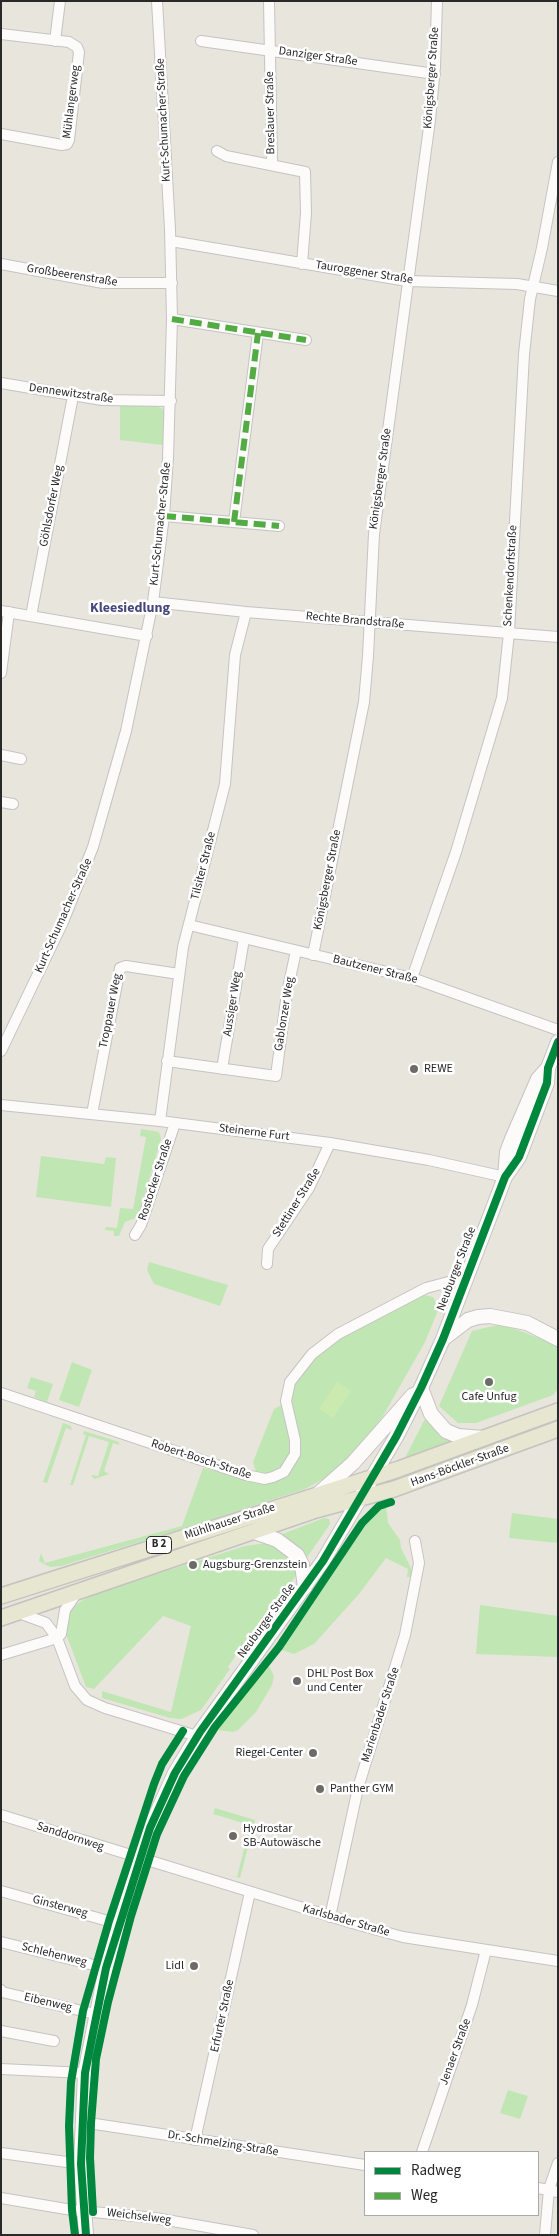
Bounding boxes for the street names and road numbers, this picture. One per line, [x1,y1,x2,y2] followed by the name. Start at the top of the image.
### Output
[421,27,443,129] street label: Königsberger Straße
[278,44,358,70] street label: Danziger Straße
[154,58,174,182] street label: Kurt-Schumacher-Straße
[60,64,84,140] street label: Mühlangerweg
[263,71,279,155] street label: Breslauer Straße
[314,258,414,288] street label: Tauroggener Straße
[26,262,118,290] street label: Großbeerenstraße
[28,381,114,407] street label: Dennewitzstraße
[367,428,395,530] street label: Königsberger Straße
[147,462,175,586] street label: Kurt-Schumacher-Straße
[37,464,67,548] street label: Göhlsdorfer Weg
[501,525,521,627] street label: Schenkendorfstraße
[305,610,405,632] street label: Rechte Brandstraße
[311,829,345,931] street label: Königsberger Straße
[189,830,219,902] street label: Tilsiter Straße
[32,856,96,976] street label: Kurt-Schumacher-Straße
[331,953,419,987] street label: Bautzener Straße
[221,970,245,1038] street label: Aussiger Weg
[97,972,125,1050] street label: Troppauer Weg
[272,976,298,1052] street label: Gablonzer Weg
[218,1122,290,1144] street label: Steinerne Furt
[136,1137,176,1223] street label: Rostocker Straße
[270,1166,324,1240] street label: Stettiner Straße
[434,1225,480,1313] street label: Neuburger Straße
[149,1437,253,1483] street label: Robert-Bosch-Straße
[409,1442,511,1490] street label: Hans-Böckler-Straße
[183,1501,277,1543] street label: Mühlhauser Straße
[146,1536,172,1554] road number: B 2
[235,1581,299,1661] street label: Neuburger Straße
[359,1666,403,1764] street label: Marienbader Straße
[34,1819,106,1855] street label: Sanddornweg
[31,1893,89,1921] street label: Ginsterweg
[301,1902,391,1940] street label: Karlsbader Straße
[20,1940,88,1970] street label: Schlehenweg
[208,1978,238,2054] street label: Erfurter Straße
[23,1990,73,2016] street label: Eibenweg
[437,2017,475,2087] street label: Jenaer Straße
[167,2128,279,2160] street label: Dr.-Schmelzing-Straße
[106,2206,172,2228] street label: Weichselweg

